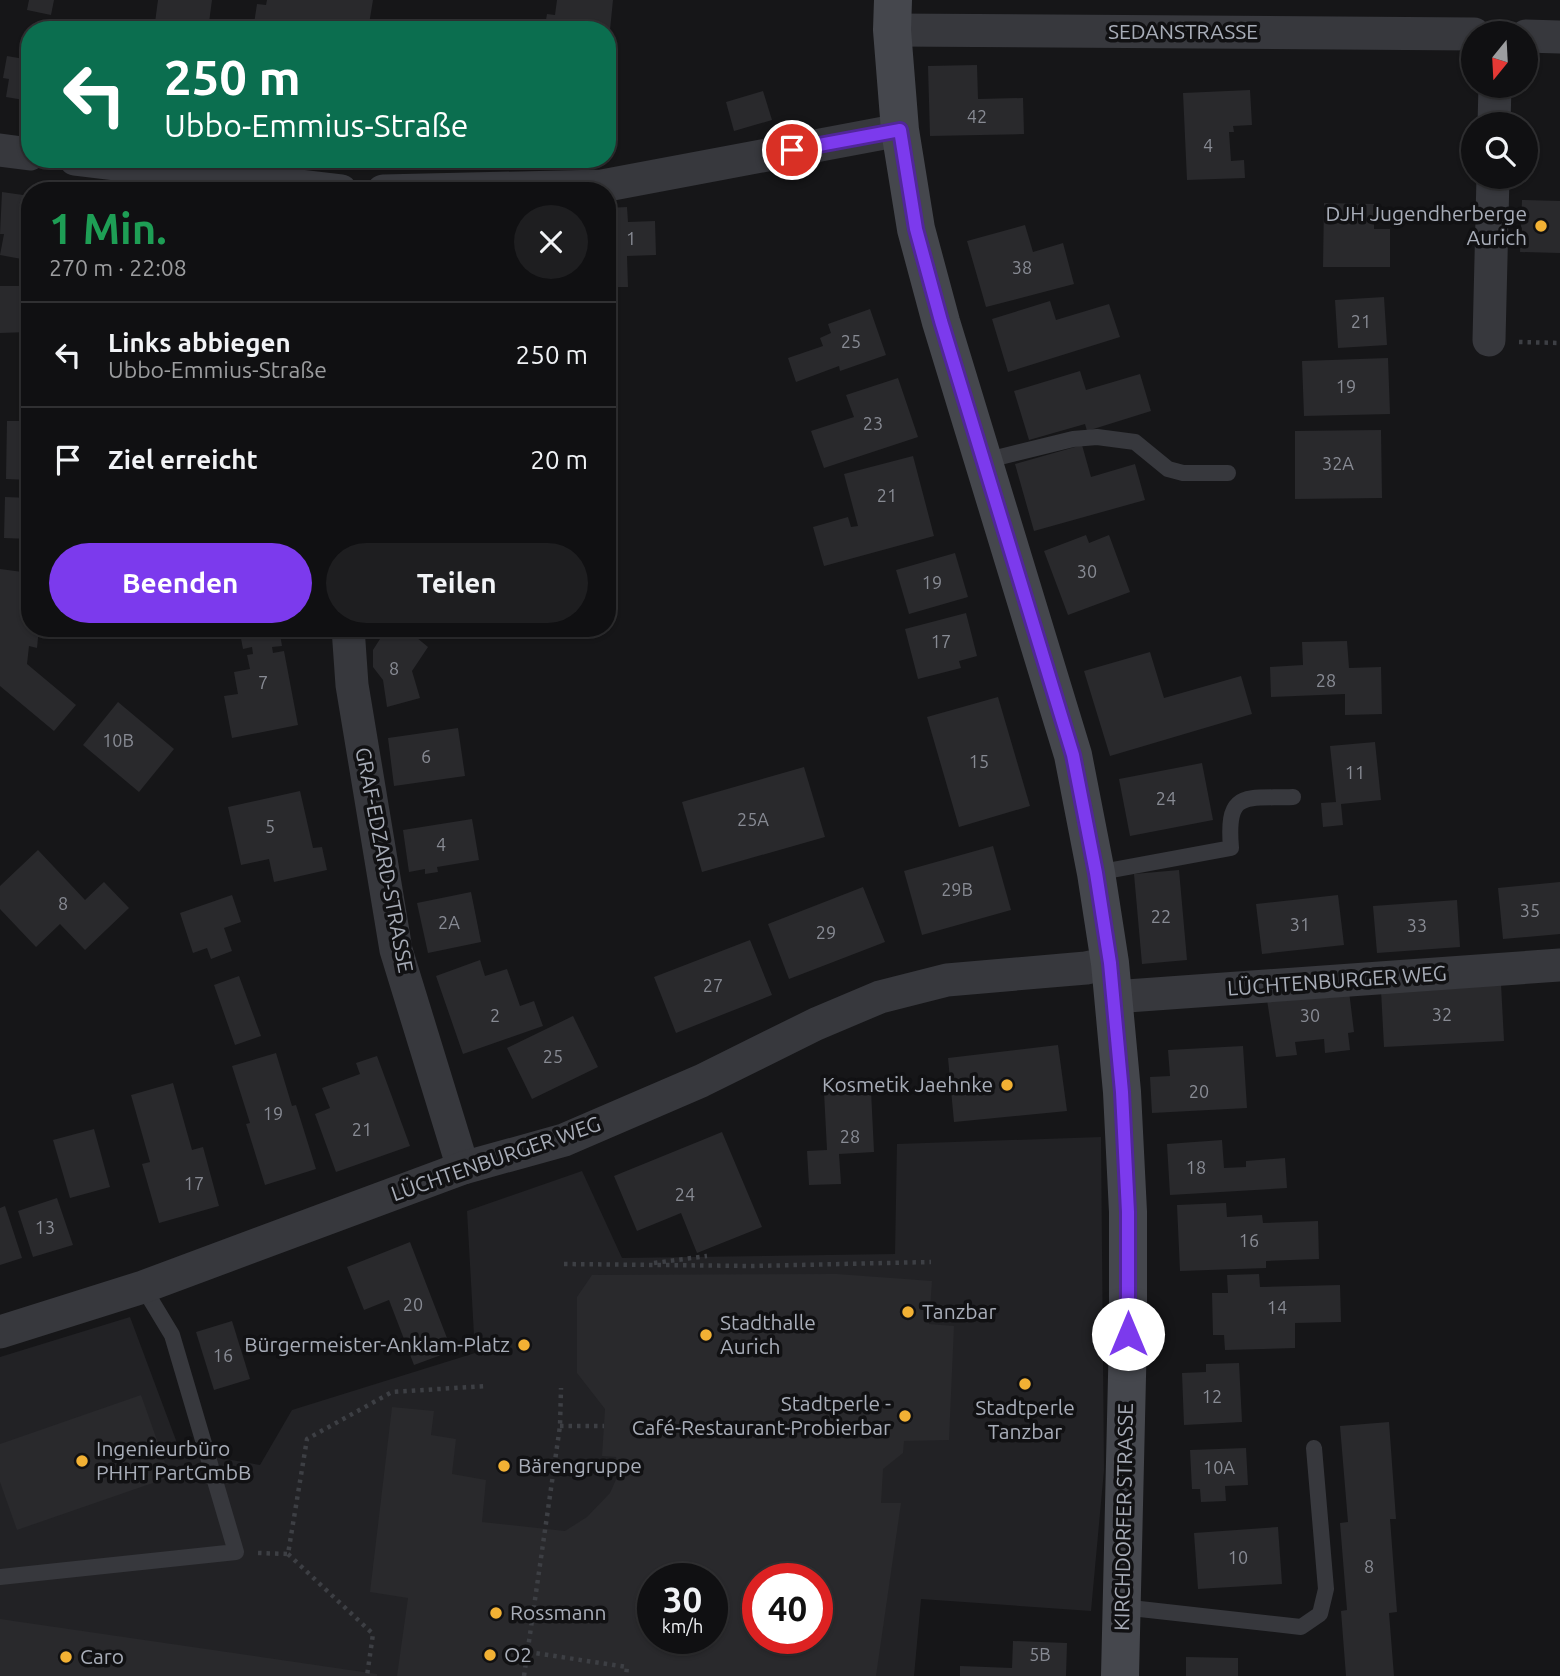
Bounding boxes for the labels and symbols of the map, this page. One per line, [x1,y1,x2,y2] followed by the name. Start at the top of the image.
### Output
[1108,19,1258,43] street label: SEDANSTRASSE
[1461,21,1538,98] north arrow
[967,106,987,126] house number: 42
[762,120,822,180] pin
[1203,135,1213,155] house number: 4
[1325,201,1527,249] place label: DJH Jugendherberge Aurich
[1533,218,1549,234] marker: DJH Jugendherberge Aurich
[626,228,636,248] house number: 1
[1012,257,1032,277] house number: 38
[1351,311,1371,331] house number: 21
[841,331,861,351] house number: 25
[1336,376,1356,396] house number: 19
[863,413,883,433] house number: 23
[1322,453,1354,473] house number: 32A
[877,485,897,505] house number: 21
[1077,561,1097,581] house number: 30
[922,572,942,592] house number: 19
[931,631,951,651] house number: 17
[389,658,399,678] house number: 8
[1316,670,1336,690] house number: 28
[258,672,268,692] house number: 7
[102,730,134,750] house number: 10B
[351,745,419,975] street label: GRAF-EDZARD-STRASSE
[421,746,431,766] house number: 6
[969,751,989,771] house number: 15
[1345,762,1365,782] house number: 11
[1156,788,1176,808] house number: 24
[737,809,769,829] house number: 25A
[265,816,275,836] house number: 5
[436,834,446,854] house number: 4
[941,879,973,899] house number: 29B
[58,893,68,913] house number: 8
[1520,900,1540,920] house number: 35
[1151,906,1171,926] house number: 22
[438,912,460,932] house number: 2A
[1290,914,1310,934] house number: 31
[1407,915,1427,935] house number: 33
[816,922,836,942] house number: 29
[1226,960,1447,1000] street label: LÜCHTENBURGER WEG
[703,975,723,995] house number: 27
[1432,1004,1452,1024] house number: 32
[490,1005,500,1025] house number: 2
[1300,1005,1320,1025] house number: 30
[543,1046,563,1066] house number: 25
[822,1072,993,1096] place label: Kosmetik Jaehnke
[999,1077,1015,1093] marker: Kosmetik Jaehnke
[1189,1081,1209,1101] house number: 20
[263,1103,283,1123] house number: 19
[388,1111,604,1205] street label: LÜCHTENBURGER WEG
[352,1119,372,1139] house number: 21
[840,1126,860,1146] house number: 28
[1186,1157,1206,1177] house number: 18
[184,1173,204,1193] house number: 17
[675,1184,695,1204] house number: 24
[35,1217,55,1237] house number: 13
[1239,1230,1259,1250] house number: 16
[403,1294,423,1314] house number: 20
[1091,1297,1165,1371] position arrow
[1267,1297,1287,1317] house number: 14
[922,1299,996,1323] place label: Tanzbar
[900,1304,916,1320] marker: Tanzbar
[720,1310,816,1358] place label: Stadthalle Aurich
[698,1327,714,1343] marker: Stadthalle Aurich
[244,1332,510,1356] place label: Bürgermeister-Anklam-Platz
[516,1337,532,1353] marker: Bürgermeister-Anklam-Platz
[213,1345,233,1365] house number: 16
[1017,1376,1033,1392] marker: Stadtperle Tanzbar
[1202,1386,1222,1406] house number: 12
[632,1391,891,1439] place label: Stadtperle - Café-Restaurant-Probierbar
[975,1395,1075,1443] place label: Stadtperle Tanzbar
[1109,1403,1137,1631] street label: KIRCHDORFER STRASSE
[897,1408,913,1424] marker: Stadtperle - Café-Restaurant-Probierbar
[96,1436,251,1484] place label: Ingenieurbüro PHHT PartGmbB
[74,1453,90,1469] marker: Ingenieurbüro PHHT PartGmbB
[518,1453,642,1477] place label: Bärengruppe
[1203,1457,1235,1477] house number: 10A
[496,1458,512,1474] marker: Bärengruppe
[1228,1547,1248,1567] house number: 10
[1364,1556,1374,1576] house number: 8
[742,1563,833,1654] speed limit sign: 40
[510,1600,606,1624] place label: Rossmann
[488,1605,504,1621] marker: Rossmann
[504,1642,532,1666] place label: O2
[80,1644,124,1668] place label: Caro
[1029,1644,1051,1664] house number: 5B
[482,1647,498,1663] marker: O2
[58,1649,74,1665] marker: Caro

